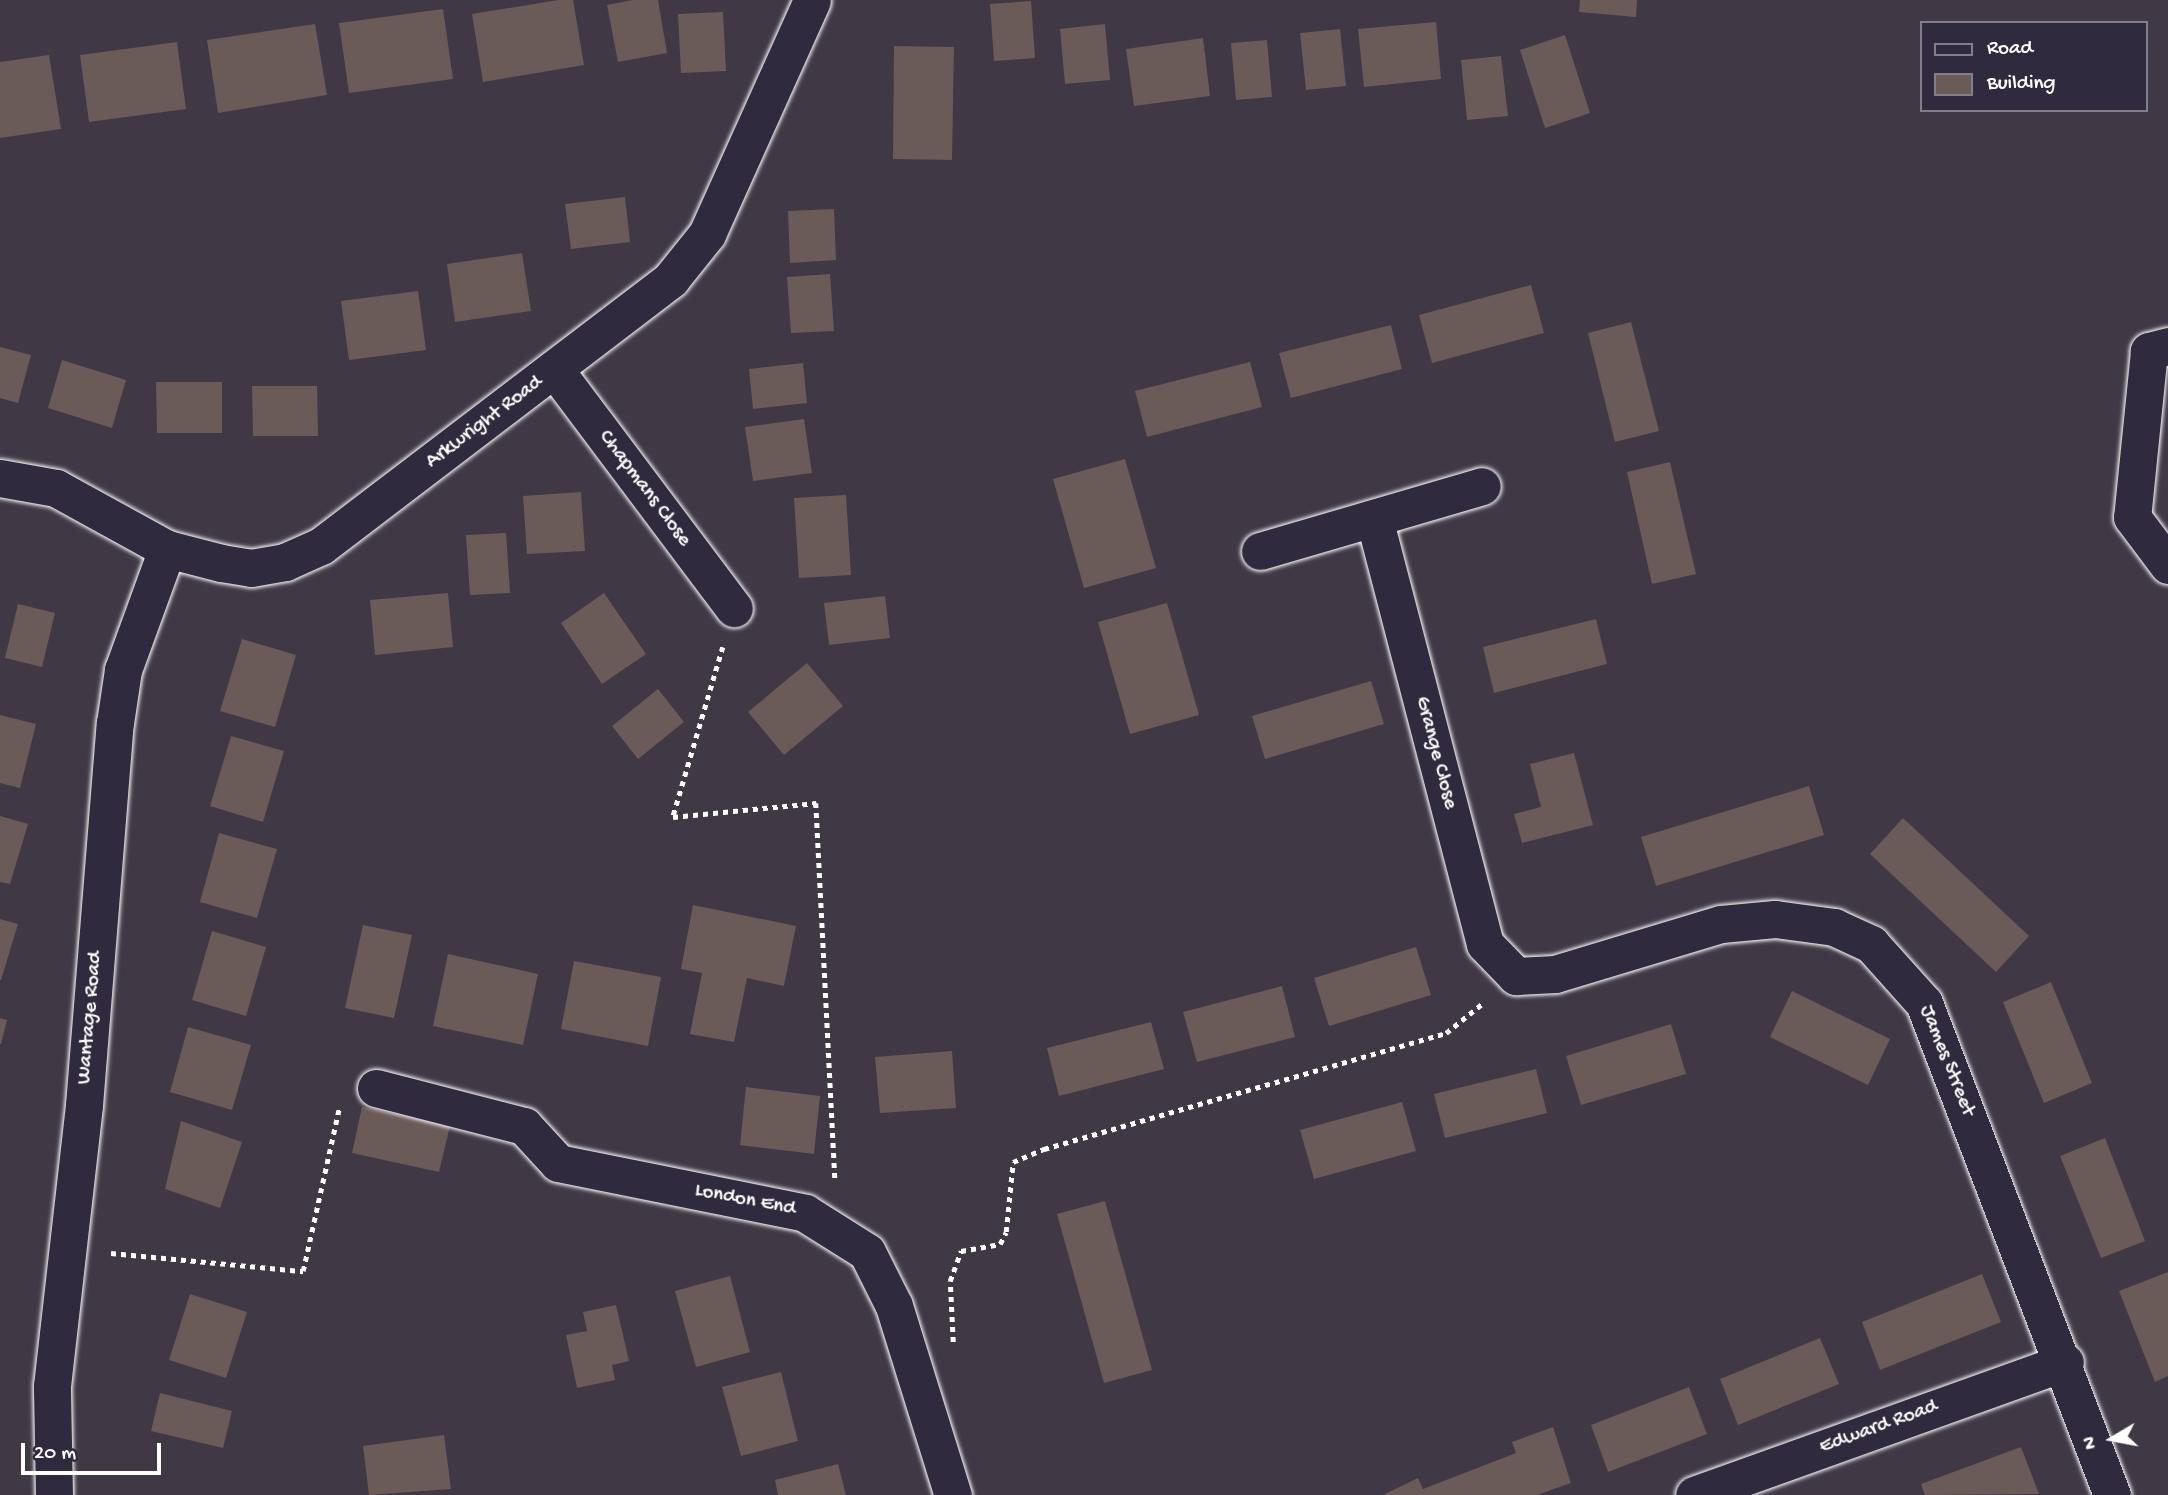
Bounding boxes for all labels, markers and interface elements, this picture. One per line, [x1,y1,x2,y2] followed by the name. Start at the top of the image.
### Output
[1920,21,2147,112] legend
[1987,37,2033,62] text: Road
[1987,72,2056,97] text: Building
[421,371,549,475] street label: Arkwright Road
[592,426,696,552] street label: Chapmans Close
[1408,694,1462,812] street label: Grange Close
[73,950,109,1086] street label: Wantage Road
[1912,1002,1980,1120] street label: James Street
[692,1179,798,1223] street label: London End
[1816,1395,1942,1461] street label: Edward Road
[2077,1404,2147,1474] north arrow
[24,1428,164,1472] scale bar
[2078,1435,2103,1451] text: N
[34,1442,76,1467] text: 20 m

